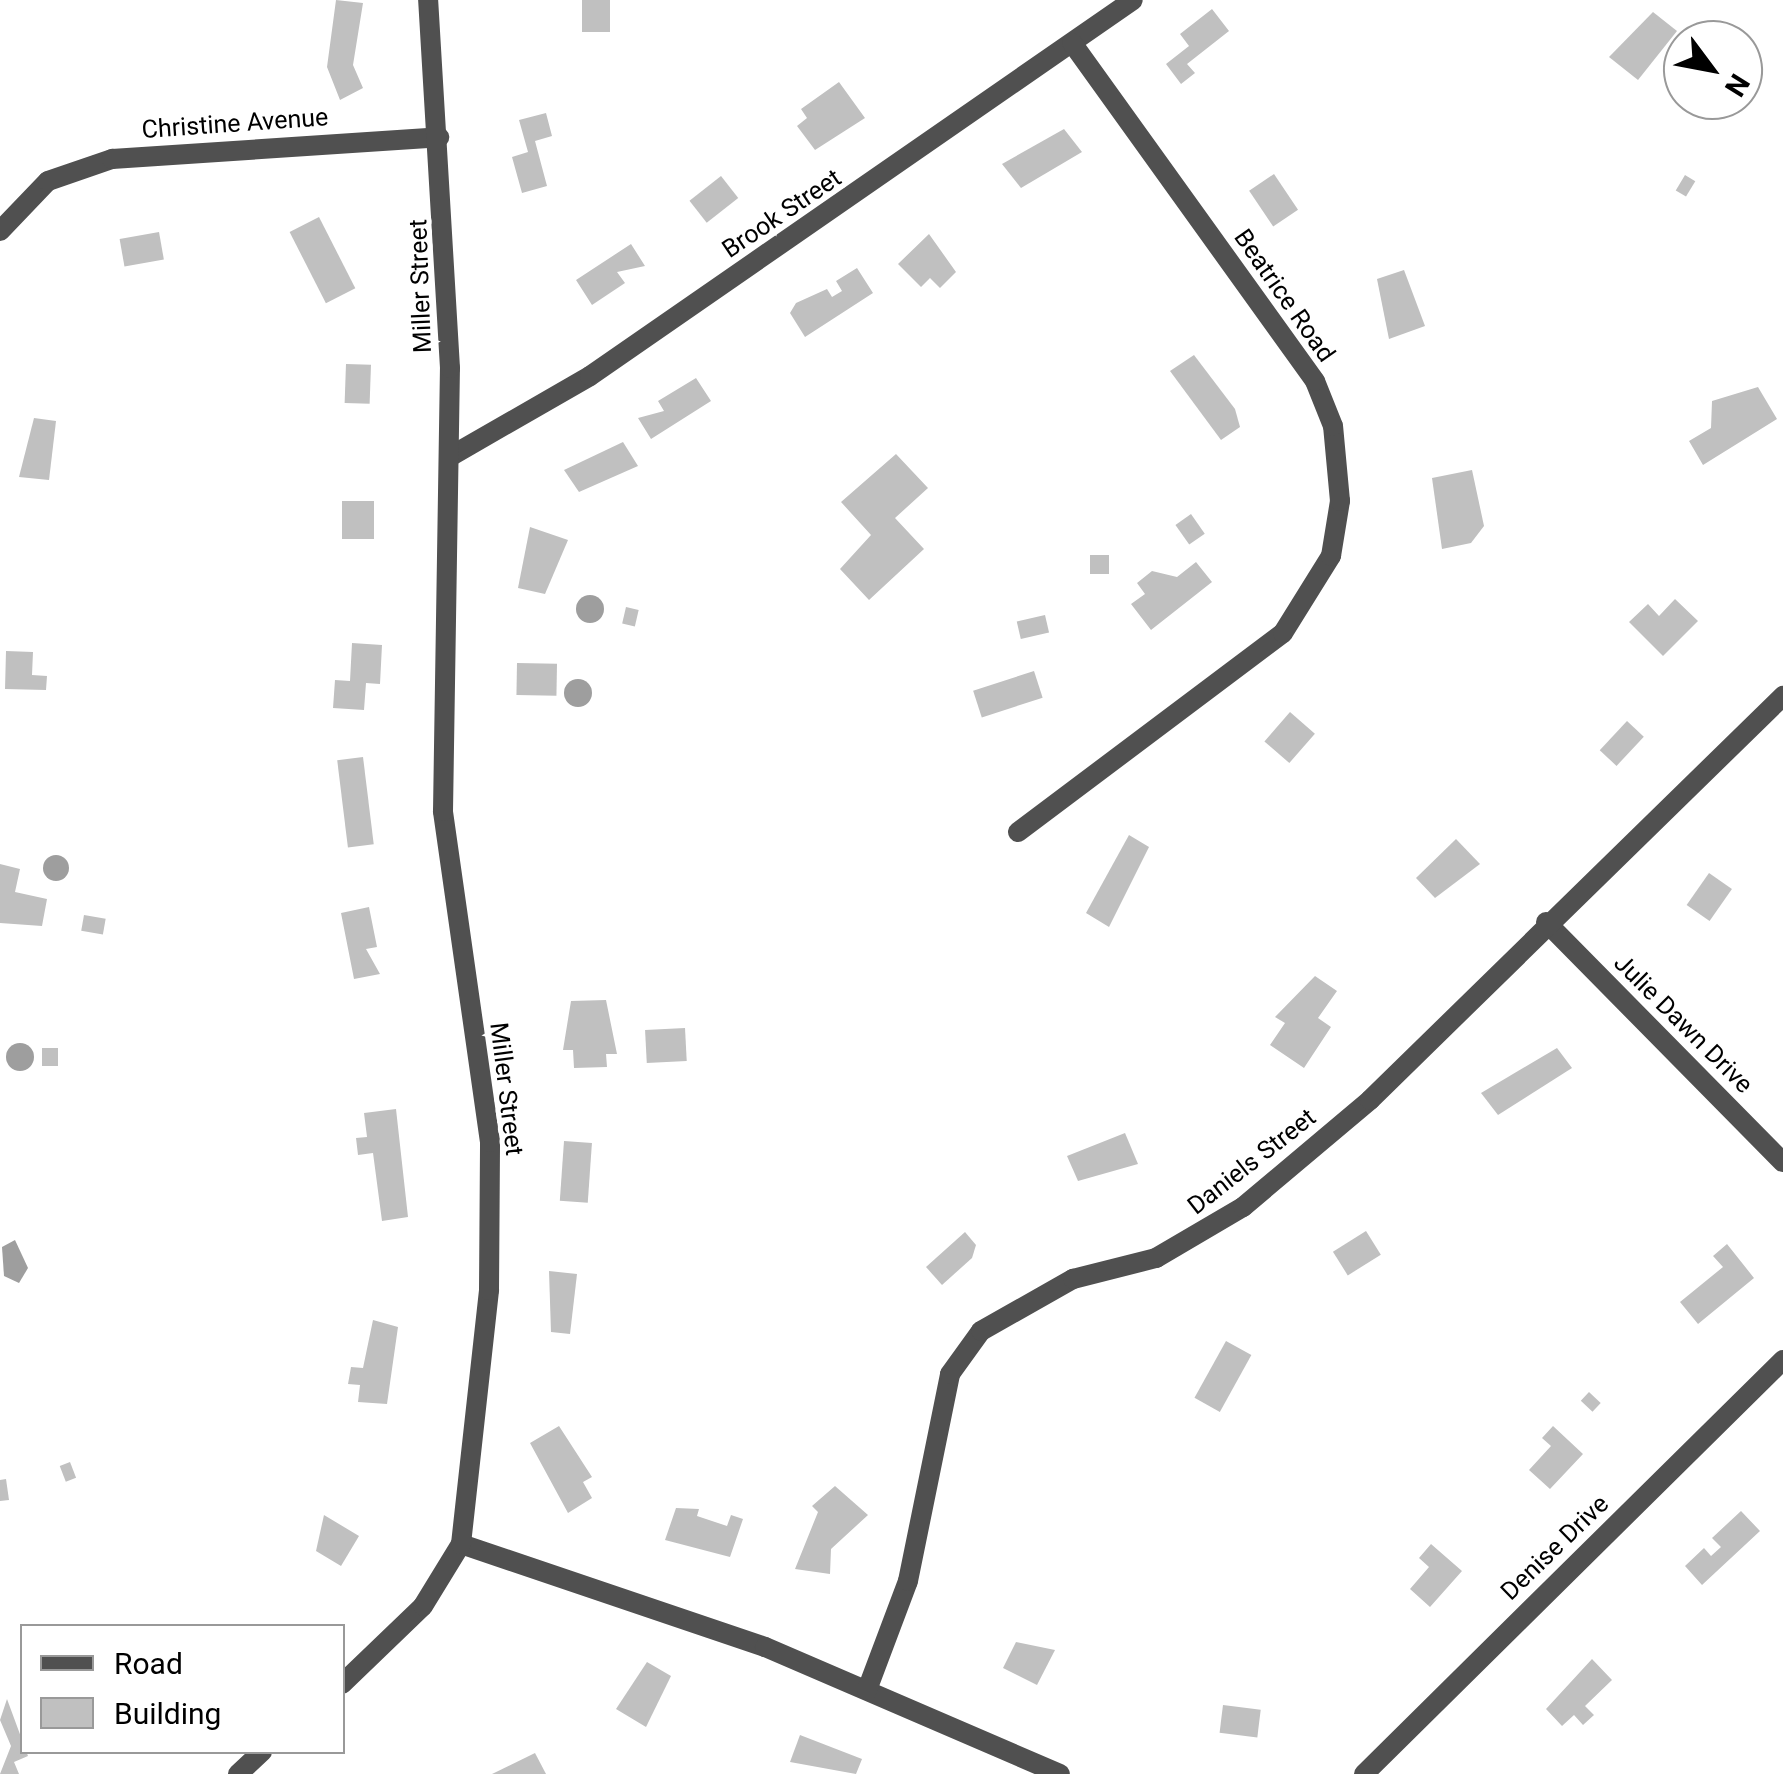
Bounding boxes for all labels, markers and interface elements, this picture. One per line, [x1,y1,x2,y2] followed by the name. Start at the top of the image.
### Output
[1663,20,1763,120] north arrow
[1718,68,1756,102] text: N
[141,103,329,145] street label: Christine Avenue
[717,163,847,265] street label: Brook Street
[404,219,438,353] street label: Miller Street
[1227,224,1341,368] street label: Beatrice Road
[1607,948,1759,1100] street label: Julie Dawn Drive
[483,1021,529,1157] street label: Miller Street
[1182,1103,1322,1221] street label: Daniels Street
[1495,1489,1615,1607] street label: Denise Drive
[20,1624,345,1754] legend
[114,1646,183,1681] text: Road
[114,1696,221,1731] text: Building

